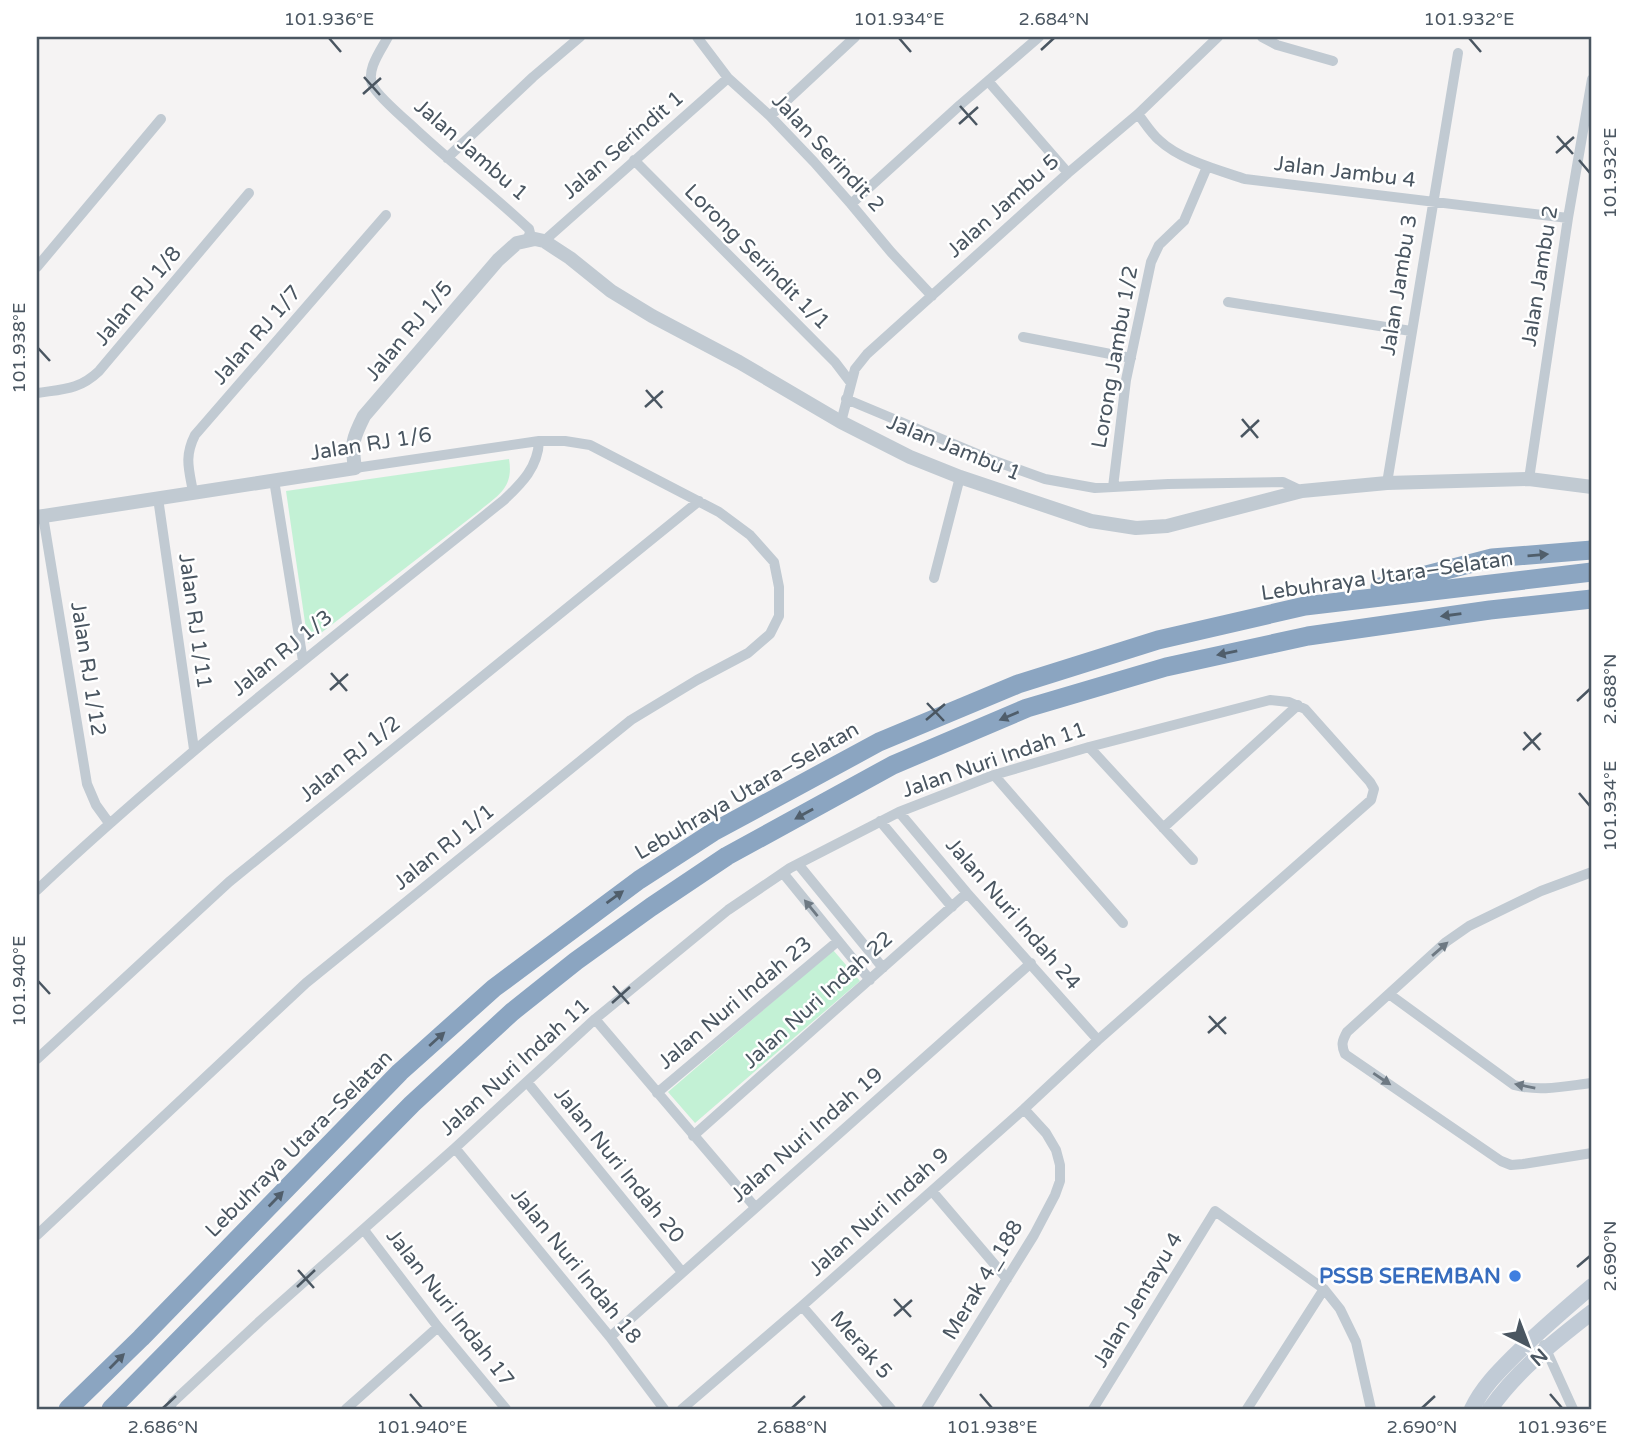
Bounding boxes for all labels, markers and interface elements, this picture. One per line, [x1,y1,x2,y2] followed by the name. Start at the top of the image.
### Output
[284,8,374,30] text: 101.936°E
[854,8,944,30] text: 101.934°E
[1018,8,1090,30] text: 2.684°N
[1424,8,1514,30] text: 101.932°E
[557,85,689,205] street label: Jalan Serindit 1
[767,89,889,217] street label: Jalan Serindit 2
[409,94,533,206] street label: Jalan Jambu 1
[1599,128,1621,218] text: 101.932°E
[942,149,1064,263] street label: Jalan Jambu 5
[1273,151,1417,193] street label: Jalan Jambu 4
[679,179,835,335] street label: Lorong Serindit 1/1
[1517,204,1563,348] street label: Jalan Jambu 2
[1376,213,1422,357] street label: Jalan Jambu 3
[89,241,187,351] street label: Jalan RJ 1/8
[1087,264,1143,450] street label: Lorong Jambu 1/2
[360,276,458,386] street label: Jalan RJ 1/5
[207,280,307,390] street label: Jalan RJ 1/7
[8,303,30,393] text: 101.938°E
[883,410,1025,486] street label: Jalan Jambu 1
[308,422,434,466] street label: Jalan RJ 1/6
[1259,546,1515,606] street label: Lebuhraya Utara–Selatan
[1527,549,1549,560] one-way arrow
[173,552,217,690] street label: Jalan RJ 1/11
[65,600,111,738] street label: Jalan RJ 1/12
[226,605,338,701] street label: Jalan RJ 1/3
[1440,610,1462,621] one-way arrow
[1216,648,1238,659] one-way arrow
[1599,653,1621,725] text: 2.688°N
[998,710,1019,721] one-way arrow
[294,711,406,807] street label: Jalan RJ 1/2
[631,717,863,865] street label: Lebuhraya Utara–Selatan
[899,717,1089,803] street label: Jalan Nuri Indah 11
[1599,761,1621,851] text: 101.934°E
[388,799,500,895] street label: Jalan RJ 1/1
[794,808,814,820] one-way arrow
[940,833,1086,995] street label: Jalan Nuri Indah 24
[606,890,624,904] one-way arrow
[804,899,819,916] one-way arrow
[738,926,898,1074] street label: Jalan Nuri Indah 22
[653,931,817,1075] street label: Jalan Nuri Indah 23
[8,936,30,1026] text: 101.940°E
[1431,942,1448,957] one-way arrow
[435,993,595,1141] street label: Jalan Nuri Indah 11
[428,1031,445,1047] one-way arrow
[200,1045,398,1243] street label: Lebuhraya Utara–Selatan
[726,1062,888,1208] street label: Jalan Nuri Indah 19
[1373,1072,1391,1086] one-way arrow
[1514,1081,1536,1092] one-way arrow
[548,1082,690,1248] street label: Jalan Nuri Indah 20
[804,1142,954,1282] street label: Jalan Nuri Indah 9
[505,1183,647,1349] street label: Jalan Nuri Indah 18
[267,1191,283,1208] one-way arrow
[937,1216,1029,1344] street label: Merak 4_188
[1599,1220,1621,1292] text: 2.690°N
[381,1224,519,1392] street label: Jalan Nuri Indah 17
[1088,1228,1188,1372] street label: Jalan Jentayu 4
[1319,1264,1501,1289] place label: PSSB SEREMBAN
[1507,1268,1523,1284] marker: PSSB SEREMBAN
[825,1306,897,1384] street label: Merak 5
[1492,1310,1562,1380] north arrow
[1526,1344,1552,1370] text: N
[108,1353,125,1370] one-way arrow
[128,1416,198,1438] text: 2.686°N
[377,1416,467,1438] text: 101.940°E
[756,1416,828,1438] text: 2.688°N
[947,1416,1037,1438] text: 101.938°E
[1386,1416,1458,1438] text: 2.690°N
[1517,1416,1607,1438] text: 101.936°E

